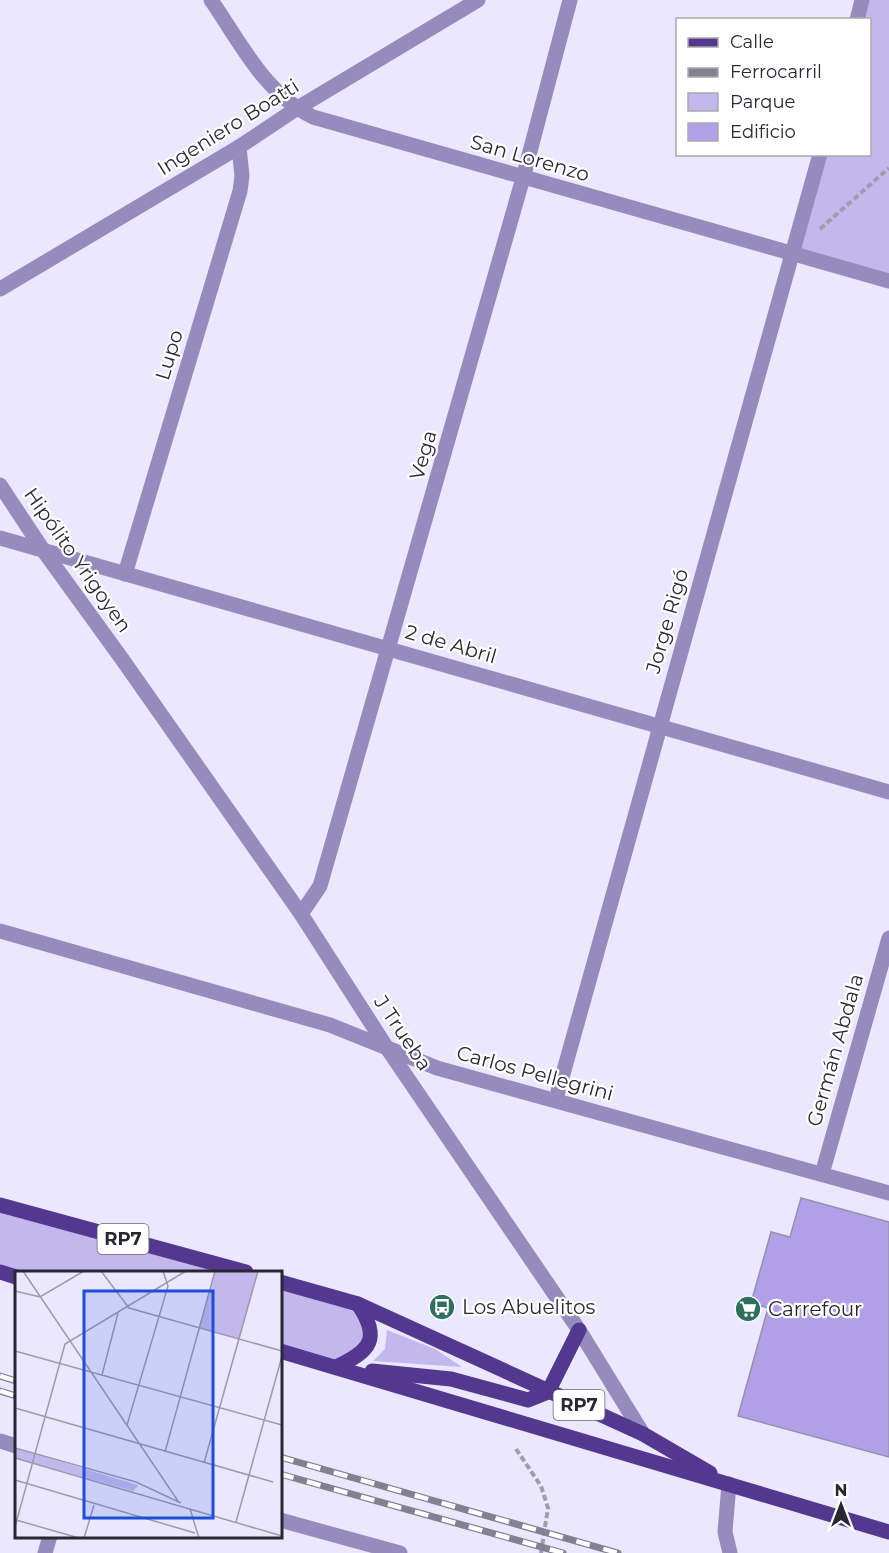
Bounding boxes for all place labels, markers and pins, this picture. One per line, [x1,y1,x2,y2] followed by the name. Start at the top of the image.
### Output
[427,1292,457,1322] bus stop icon: Los Abuelitos
[733,1294,763,1324] supermarket icon: Carrefour
[462,1295,595,1319] place label: Los Abuelitos
[768,1297,862,1321] place label: Carrefour

